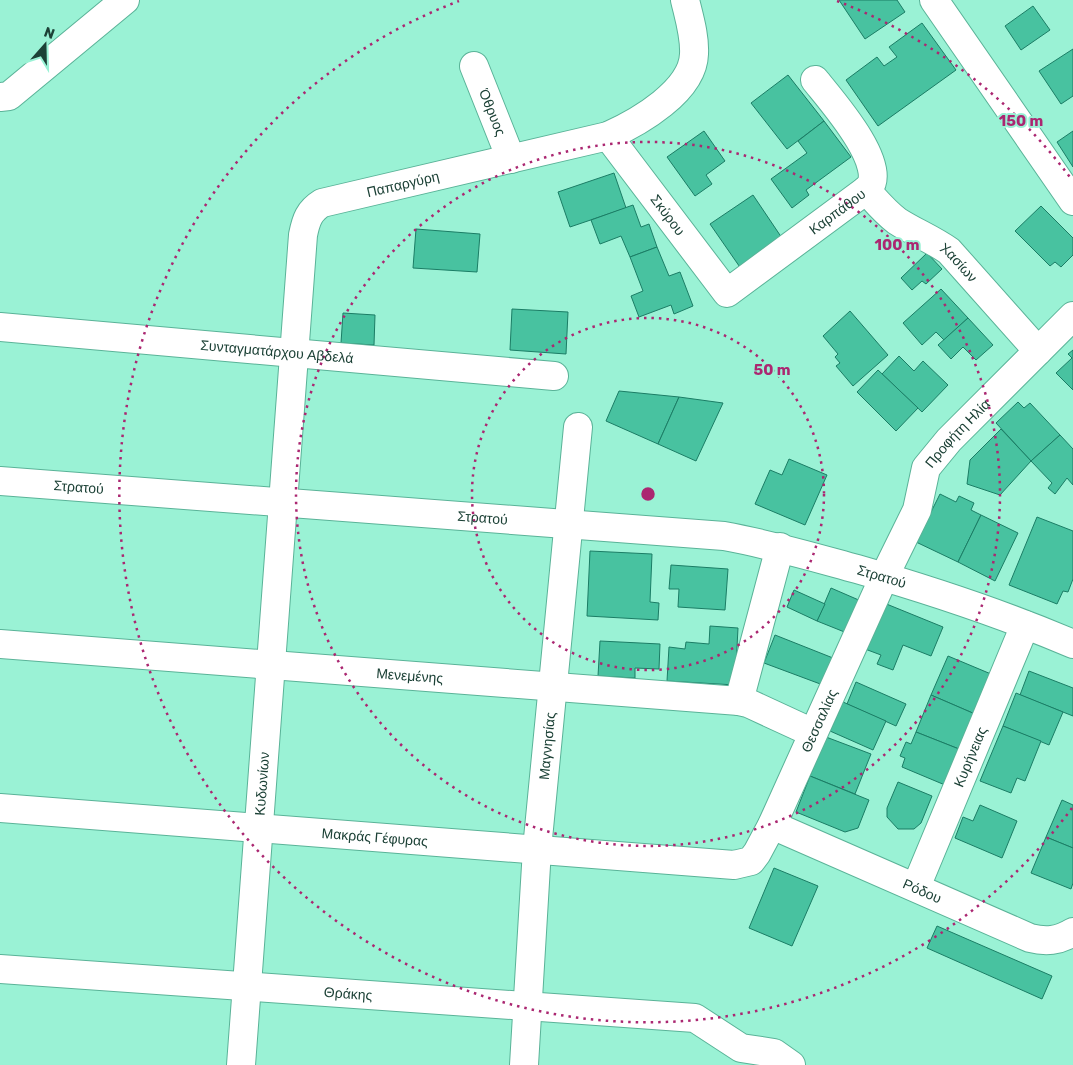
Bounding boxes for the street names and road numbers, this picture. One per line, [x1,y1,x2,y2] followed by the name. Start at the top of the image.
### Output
[475,86,509,139] street label: Όθρυος
[365,168,441,201] street label: Παπαργύρη
[806,186,869,238] street label: Καρπάθου
[647,191,688,239] street label: Σκύρου
[937,240,981,286] street label: Χασίων
[200,337,354,367] street label: Συνταγματάρχου Αβδελά
[922,396,994,471] street label: Προφήτη Ηλία
[53,477,104,498] street label: Στρατού
[457,508,508,529] street label: Στρατού
[855,561,908,592] street label: Στρατού
[376,665,444,687] street label: Μενεμένης
[798,686,841,755] street label: Θεσσαλίας
[536,711,559,781] street label: Μαγνησίας
[950,724,991,790] street label: Κυρήνειας
[252,751,273,816] street label: Κυδωνίων
[321,825,429,850] street label: Μακράς Γέφυρας
[900,875,944,907] street label: Ρόδου
[323,984,373,1004] street label: Θράκης

